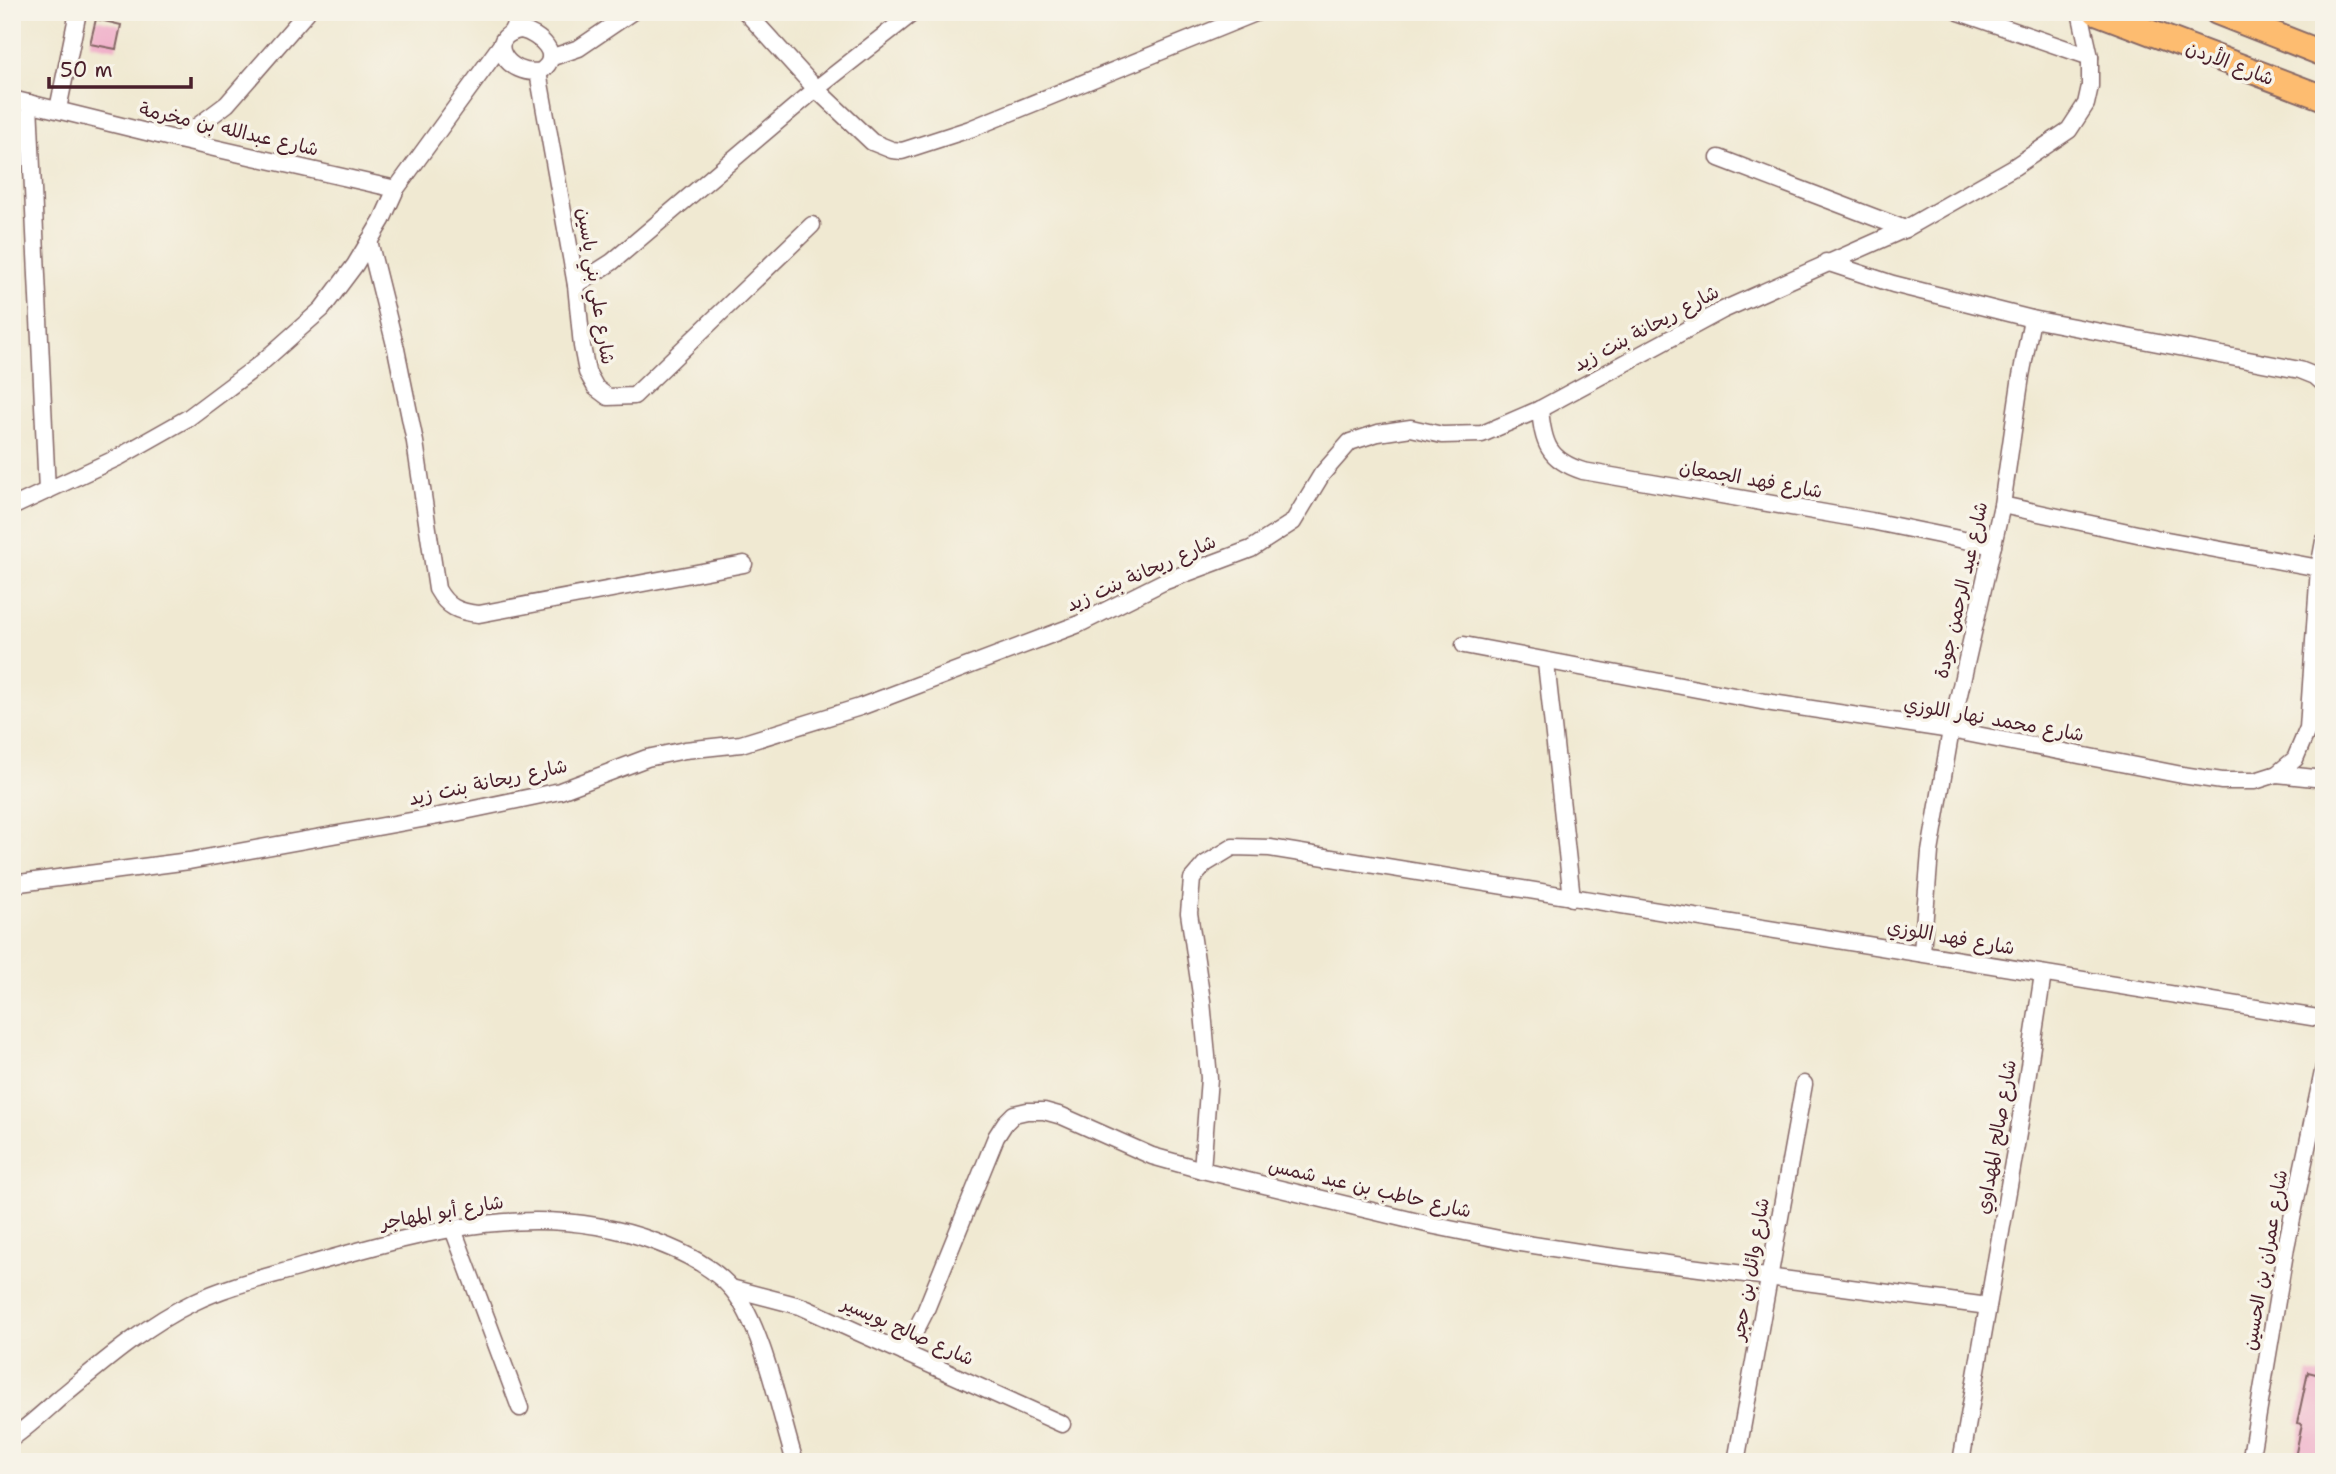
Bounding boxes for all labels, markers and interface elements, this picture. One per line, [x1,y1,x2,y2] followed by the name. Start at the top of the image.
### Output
[2182,35,2278,92] street label: شارع الأردن
[49,46,191,90] scale bar
[60,56,113,84] text: 50 m
[137,96,321,163] street label: شارع عبدالله بن مخرمة
[567,206,621,367] street label: شارع علي بني ياسين
[1569,279,1724,378] street label: شارع ريحانة بنت زيد
[1677,454,1825,505] street label: شارع فهد الجمعان
[1928,499,1994,681] street label: شارع عبد الرحمن جودة
[1062,529,1220,618] street label: شارع ريحانة بنت زيد
[1901,691,2086,749] street label: شارع محمد نهار اللوزي
[406,753,570,812] street label: شارع ريحانة بنت زيد
[1885,913,2017,962] street label: شارع فهد اللوزي
[1970,1058,2024,1217] street label: شارع صالح المهداوي
[1266,1152,1474,1224] street label: شارع حاطب بن عبد شمس
[2237,1168,2294,1352] street label: شارع عمران بن الحسين
[376,1189,506,1236] street label: شارع أبو المهاجر
[1725,1196,1776,1344] street label: شارع وائل بن حجر
[836,1290,978,1372] street label: شارع صالح بويسير

